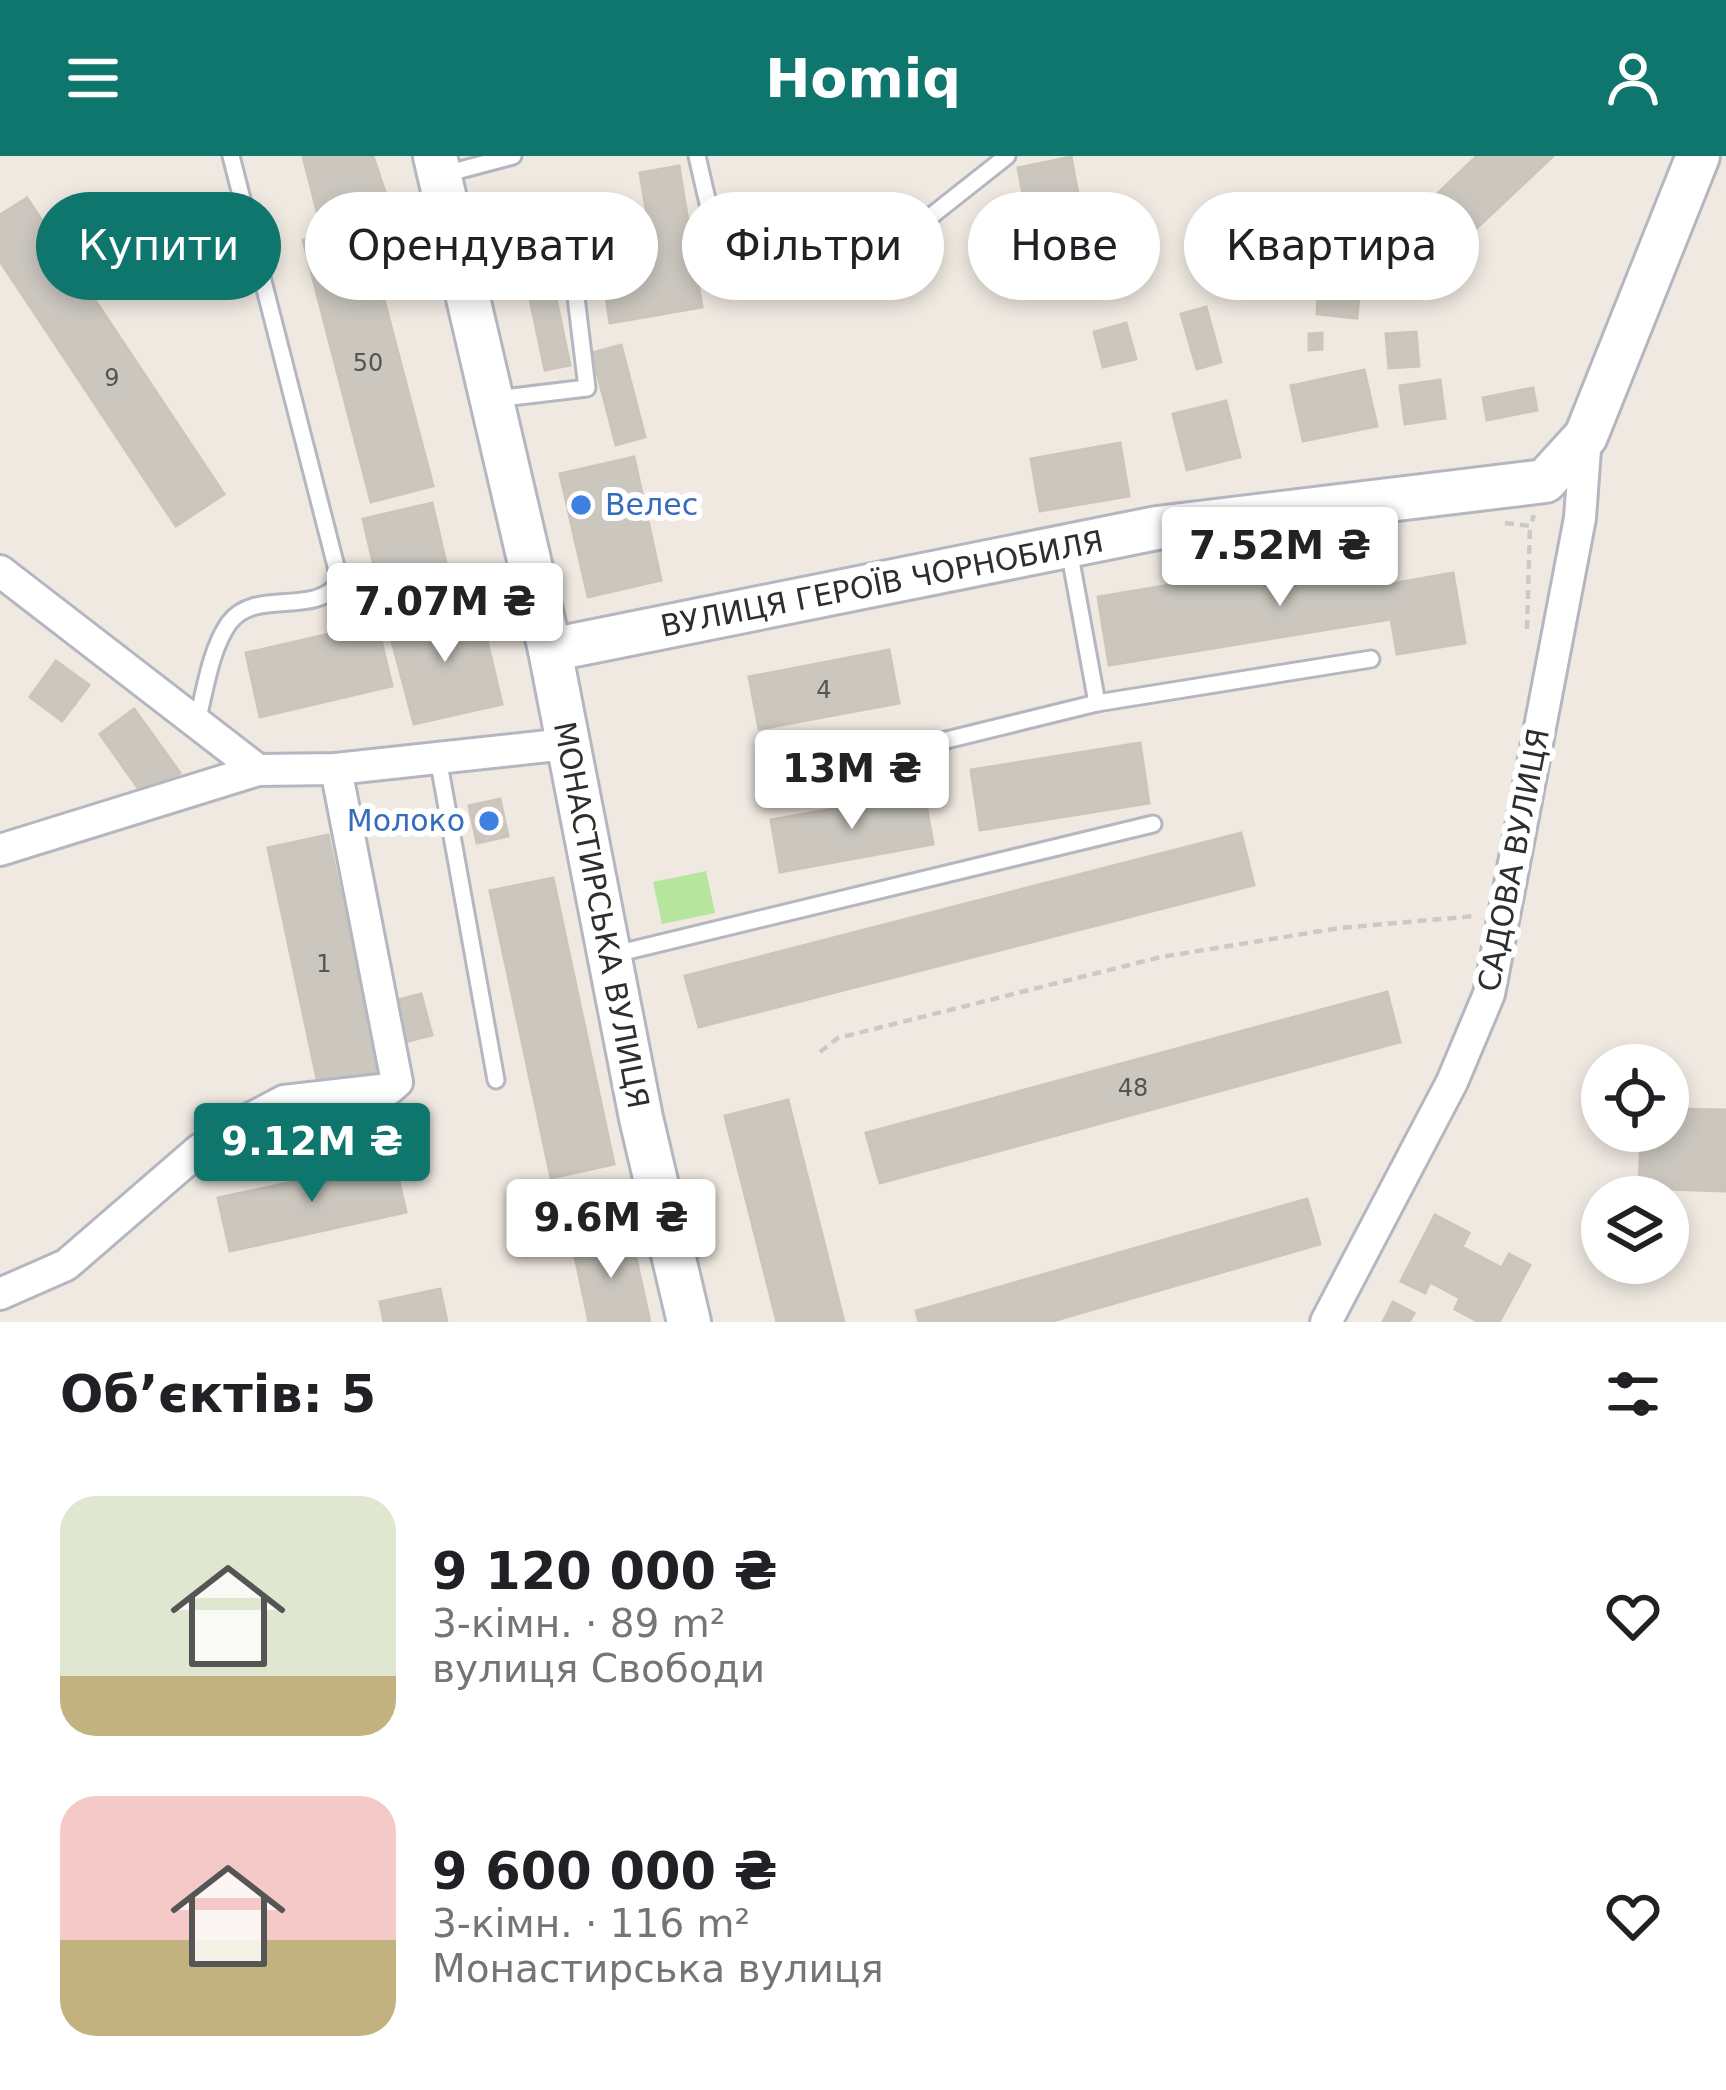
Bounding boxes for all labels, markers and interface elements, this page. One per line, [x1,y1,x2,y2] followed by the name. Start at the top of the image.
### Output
[60,45,126,111] icon: menu
[1600,45,1666,111] icon: person
[765,47,961,110] text: Homiq
[36,192,281,300] chip: Купити
[305,192,658,300] chip: Орендувати
[682,192,944,300] chip: Фільтри
[968,192,1160,300] chip: Нове
[1184,192,1479,300] chip: Квартира
[353,349,383,377] house number: 50
[104,364,120,392] house number: 9
[605,487,698,522] place label: Велес
[568,492,594,518] marker: Велес
[1169,507,1391,609] pin: 7.52M ₴
[658,523,1106,644] street label: ВУЛИЦЯ ГЕРОЇВ ЧОРНОБИЛЯ
[1189,523,1371,568] text: 7.52M ₴
[334,563,556,665] pin: 7.07M ₴
[354,579,536,624] text: 7.07M ₴
[816,676,832,704] house number: 4
[547,719,656,1111] street label: МОНАСТИРСЬКА ВУЛИЦЯ
[1471,725,1556,994] street label: САДОВА ВУЛИЦЯ
[768,730,936,832] pin: 13M ₴
[782,746,922,791] text: 13M ₴
[347,803,465,838] place label: Молоко
[476,808,502,834] marker: Молоко
[316,950,332,978] house number: 1
[1581,1044,1689,1284] map controls
[1581,1044,1689,1152] button: locate
[1118,1074,1148,1102] house number: 48
[201,1103,423,1205] pin: 9.12M ₴
[221,1119,403,1164] text: 9.12M ₴
[1581,1176,1689,1284] button: layers
[513,1179,709,1281] pin: 9.6M ₴
[534,1195,689,1240] text: 9.6M ₴
[1600,1361,1666,1427] icon: filters
[60,1365,376,1424] text: Об’єктів: 5
[432,1542,778,1601] text: 9 120 000 ₴
[156,1544,300,1688] icon: home
[1600,1583,1666,1649] icon: heart
[432,1601,725,1646] text: 3-кімн. · 89 m²
[432,1646,765,1691] text: вулиця Свободи
[432,1842,778,1901] text: 9 600 000 ₴
[156,1844,300,1988] icon: home
[1600,1883,1666,1949] icon: heart
[432,1901,750,1946] text: 3-кімн. · 116 m²
[432,1946,884,1991] text: Монастирська вулиця

